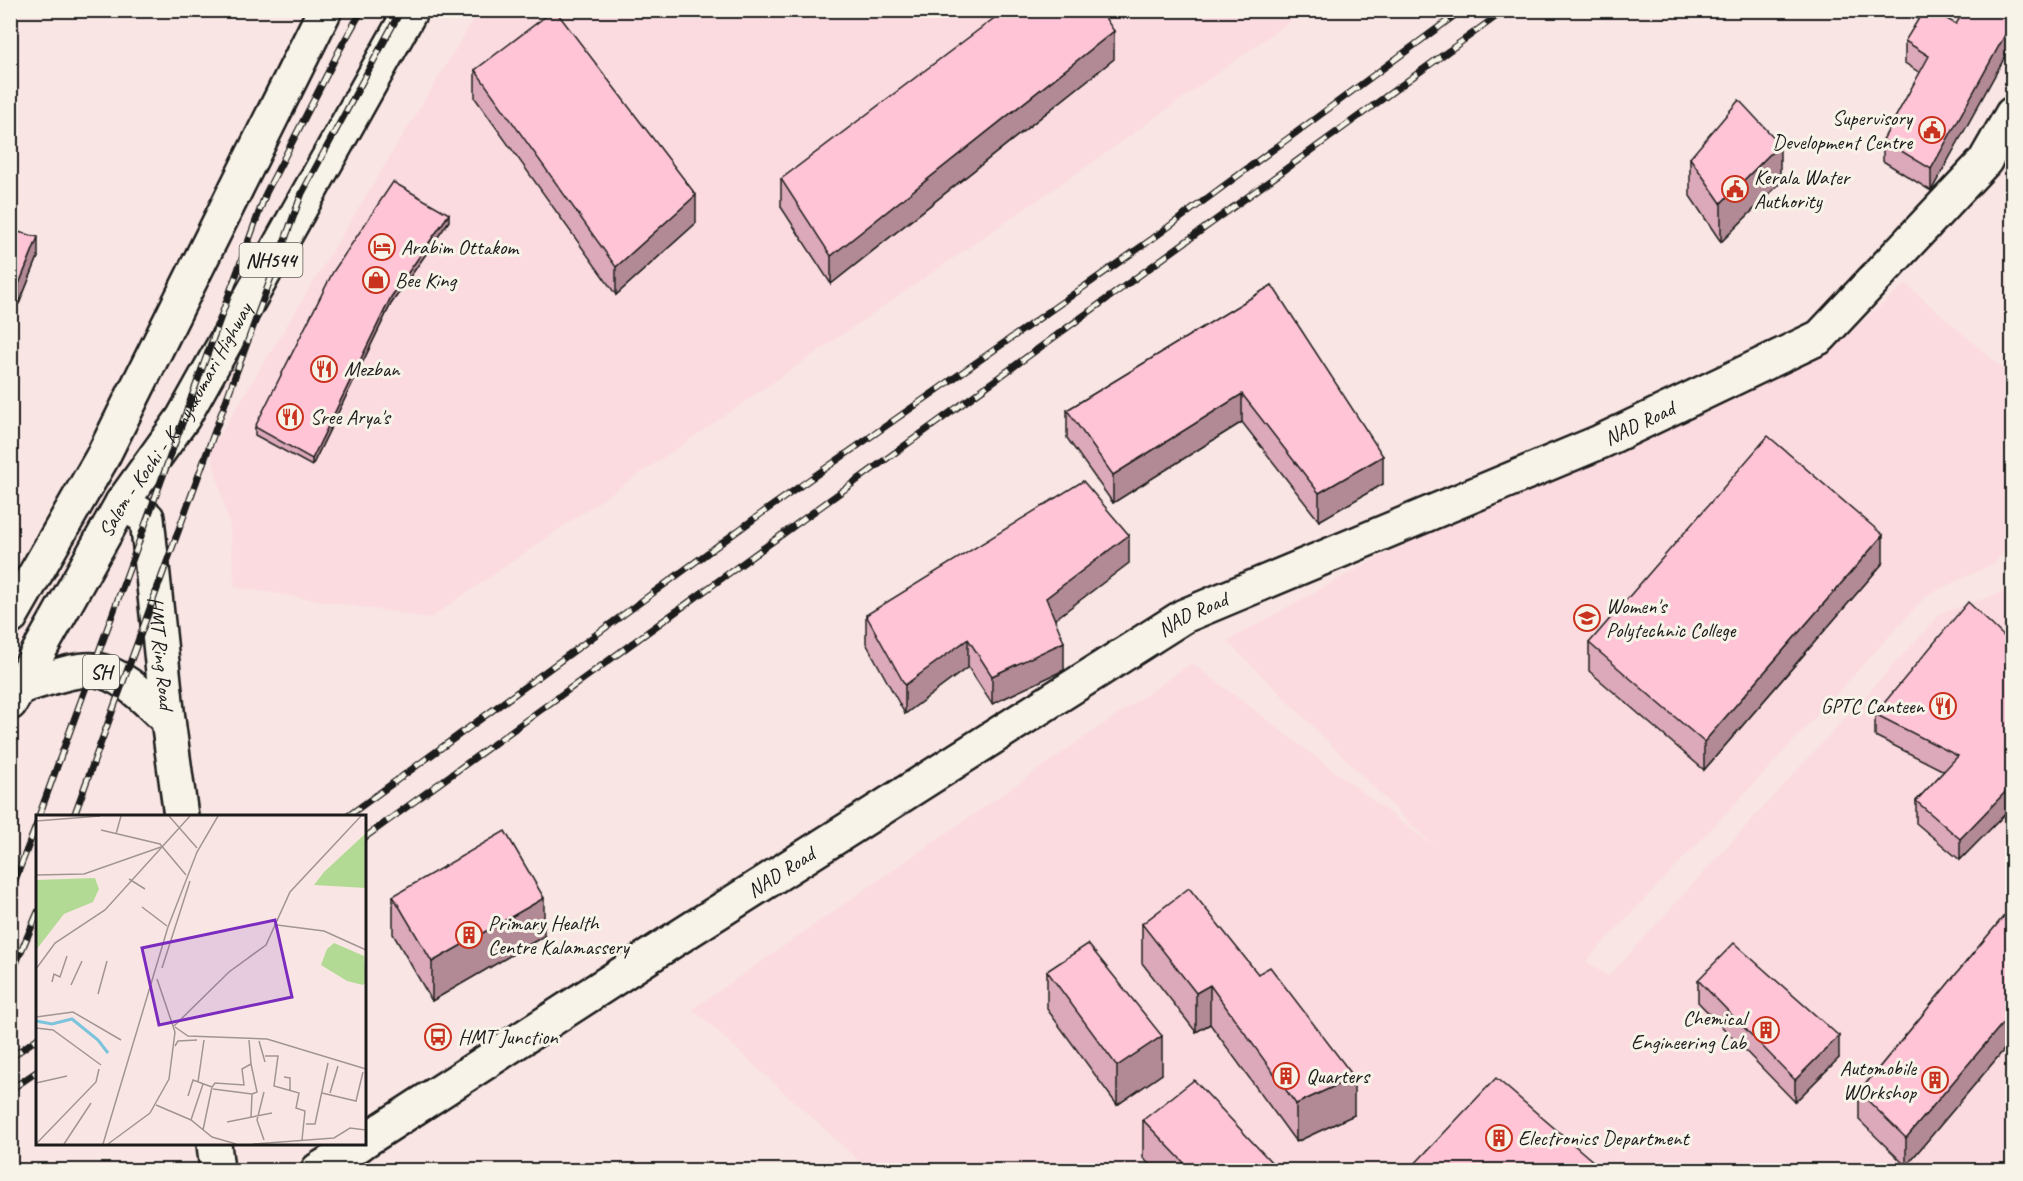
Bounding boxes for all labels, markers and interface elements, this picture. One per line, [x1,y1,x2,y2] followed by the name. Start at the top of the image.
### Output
[1773,105,1914,155] place label: Supervisory Development Centre
[1917,115,1947,145] public building icon: Supervisory Development Centre
[1754,164,1852,214] place label: Kerala Water Authority
[1720,174,1750,204] public building icon: Kerala Water Authority
[367,232,397,262] hotel icon: Arabim Ottakom
[401,234,520,260] place label: Arabim Ottakom
[240,243,302,277] road number: NH544
[361,265,391,295] shop icon: Bee King
[395,267,457,293] place label: Bee King
[93,297,259,542] street label: Salem - Kochi - Kanyakumari Highway
[309,354,339,384] restaurant icon: Mezban
[344,356,401,382] place label: Mezban
[1600,394,1682,451] street label: NAD Road
[275,402,305,432] restaurant icon: Sree Arya's
[310,404,392,430] place label: Sree Arya's
[1153,585,1235,643] street label: NAD Road
[1606,593,1737,643] place label: Women's Polytechnic College
[142,595,180,714] street label: HMT Ring Road
[1572,603,1602,633] school or university icon: Women's Polytechnic College
[83,655,119,689] road number: SH
[1928,691,1958,721] restaurant icon: GPTC Canteen
[1821,693,1926,719] place label: GPTC Canteen
[36,815,366,1145] inset map
[742,839,823,903] street label: NAD Road
[488,910,631,960] place label: Primary Health Centre Kalamassery
[454,920,484,950] building icon: Primary Health Centre Kalamassery
[1631,1005,1749,1055] place label: Chemical Engineering Lab
[1751,1015,1781,1045] building icon: Chemical Engineering Lab
[423,1022,453,1052] bus stop icon: HMT Junction
[458,1024,558,1050] place label: HMT Junction
[1840,1055,1917,1105] place label: Automobile WOrkshop
[1271,1061,1301,1091] building icon: Quarters
[1306,1063,1371,1089] place label: Quarters
[1920,1065,1950,1095] building icon: Automobile WOrkshop
[1484,1123,1514,1153] building icon: Electronics Department
[1518,1125,1690,1151] place label: Electronics Department

